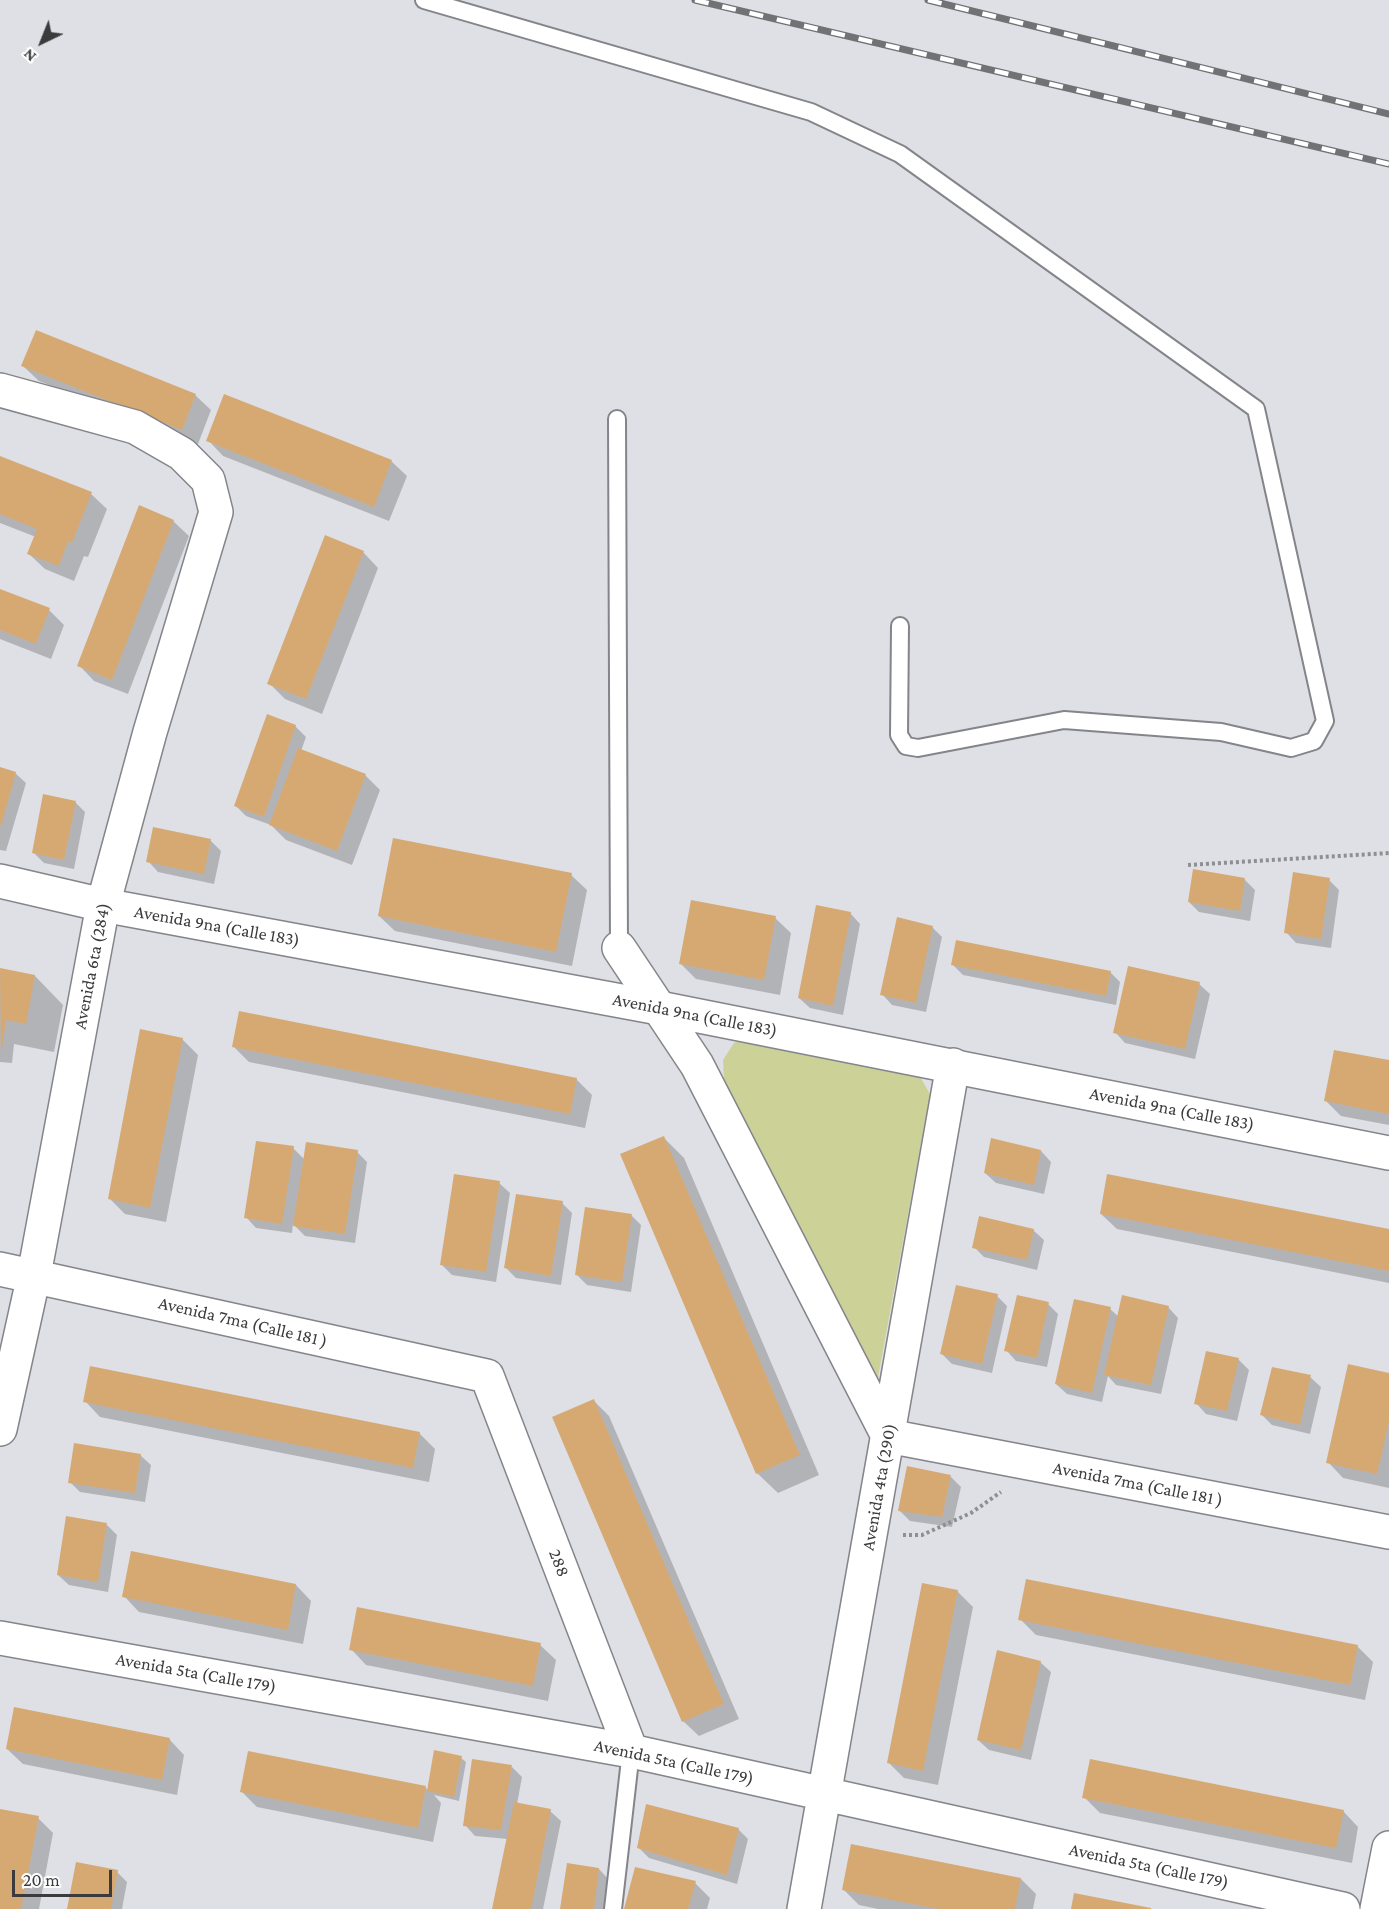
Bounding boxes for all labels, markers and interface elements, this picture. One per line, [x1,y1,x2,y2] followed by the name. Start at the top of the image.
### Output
[12,12,72,72] north arrow
[20,46,39,65] text: N
[69,901,115,1031] street label: Avenida 6ta (284)
[133,901,301,951] street label: Avenida 9na (Calle 183)
[611,988,779,1042] street label: Avenida 9na (Calle 183)
[1088,1082,1256,1136] street label: Avenida 9na (Calle 183)
[156,1292,330,1352] street label: Avenida 7ma (Calle 181 )
[857,1422,901,1552] street label: Avenida 4ta (290)
[1051,1457,1225,1511] street label: Avenida 7ma (Calle 181 )
[544,1546,574,1580] street label: 288
[114,1648,278,1698] street label: Avenida 5ta (Calle 179)
[592,1735,756,1789] street label: Avenida 5ta (Calle 179)
[1067,1839,1231,1893] street label: Avenida 5ta (Calle 179)
[15,1858,116,1896] scale bar
[23,1870,60,1890] text: 20 m

